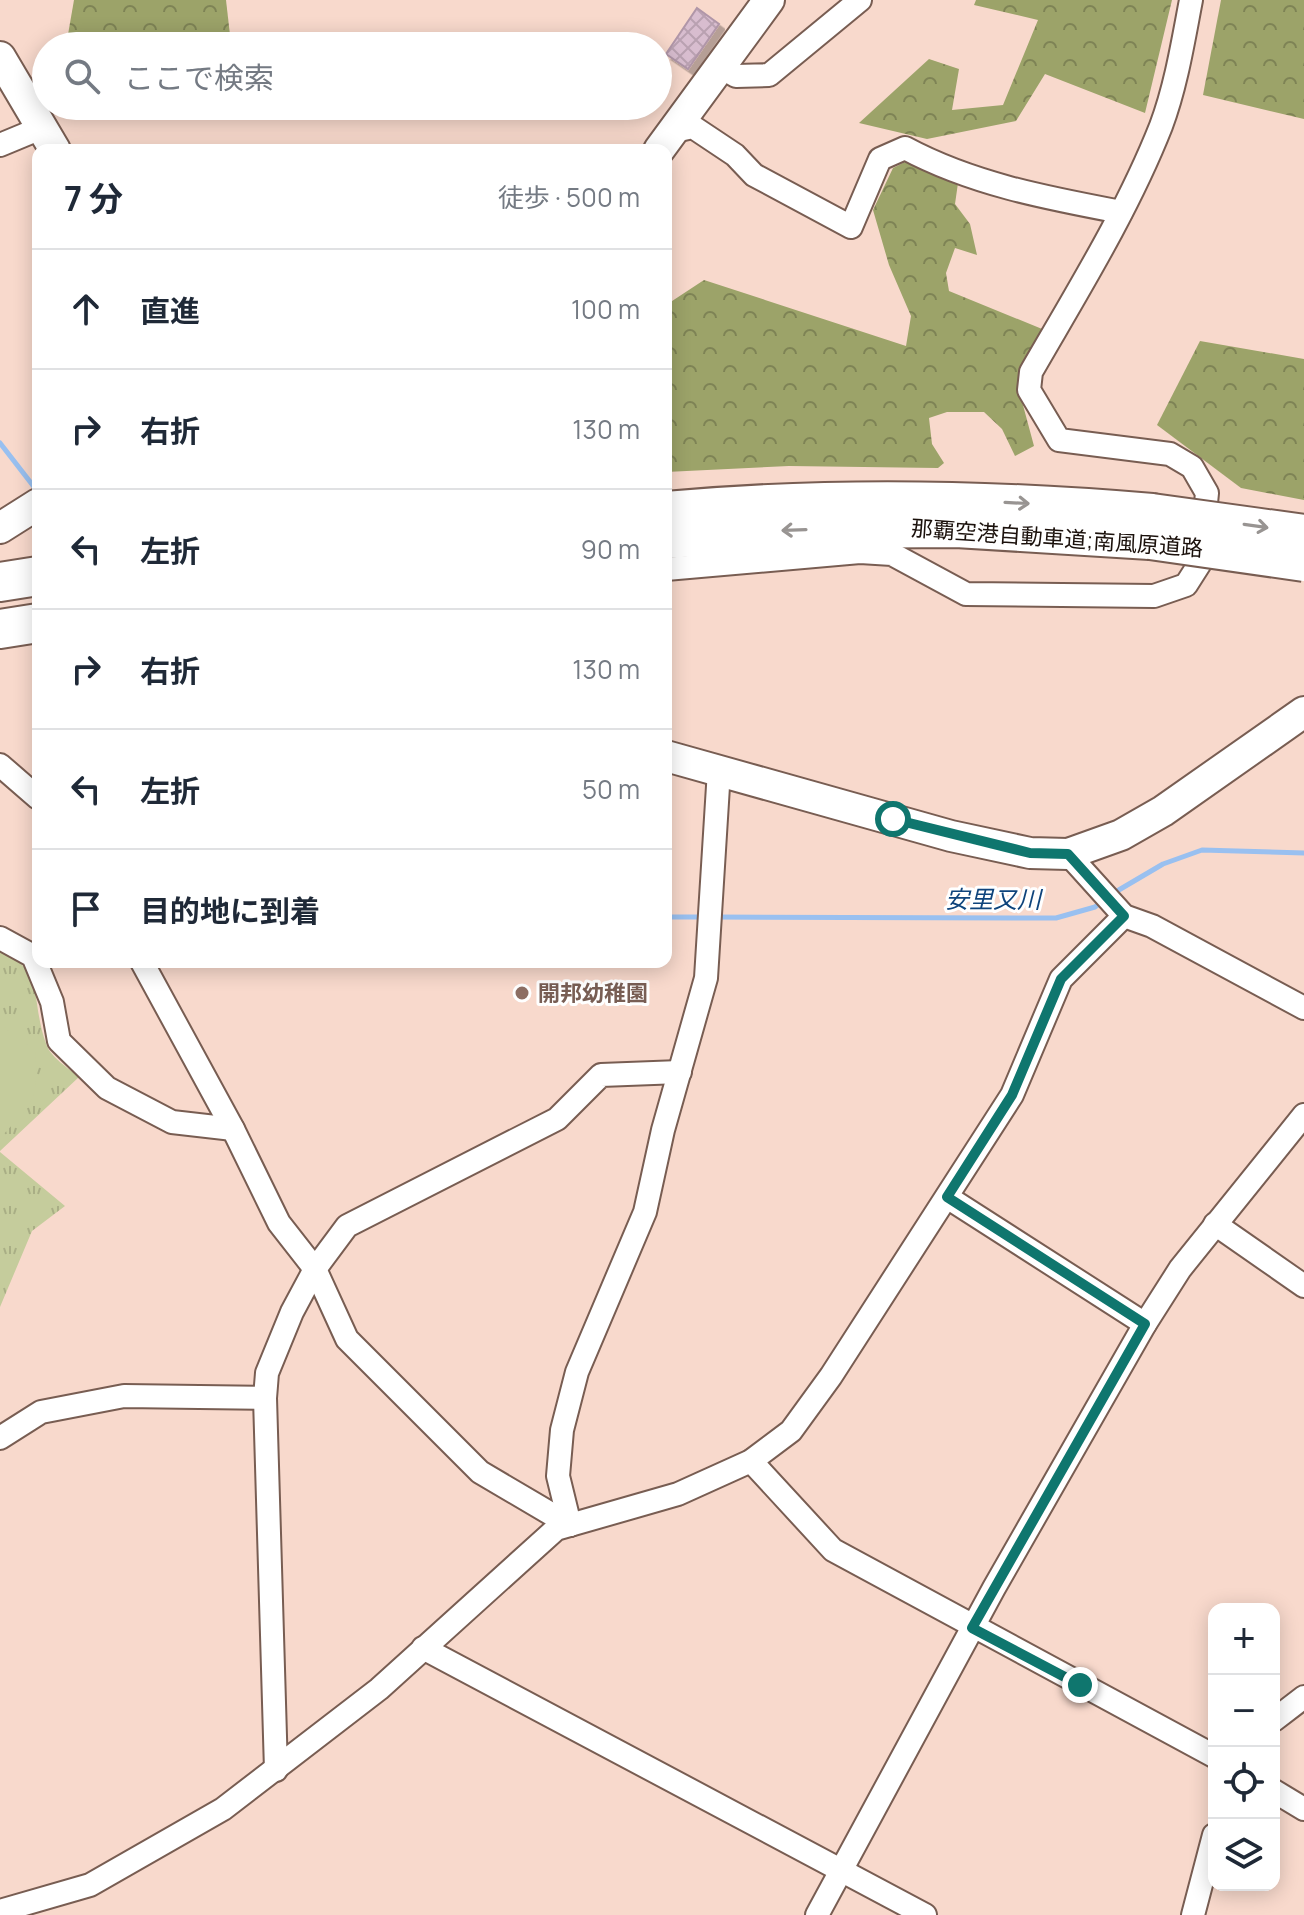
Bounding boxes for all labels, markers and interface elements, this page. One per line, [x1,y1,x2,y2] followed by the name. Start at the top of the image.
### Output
[32,32,672,120] search box
[60,54,104,98] icon: search
[124,57,274,98] text: ここで検索
[64,175,123,221] text: 7 分
[498,179,640,215] text: 徒歩 · 500 m
[64,287,108,331] icon: ahead
[140,290,200,331] text: 直進
[571,291,640,327] text: 100 m
[64,407,108,451] icon: right
[140,410,200,451] text: 右折
[572,411,640,447] text: 130 m
[1003,496,1030,511] one-way arrow
[910,513,1204,563] street label: 那覇空港自動車道;南風原道路
[1243,520,1268,535] one-way arrow
[781,523,808,538] one-way arrow
[64,527,108,571] icon: left
[140,530,200,571] text: 左折
[581,531,640,567] text: 90 m
[64,647,108,691] icon: right
[140,650,200,691] text: 右折
[572,651,640,687] text: 130 m
[64,767,108,811] icon: left
[140,770,200,811] text: 左折
[582,771,640,807] text: 50 m
[875,801,911,837] route start
[945,882,1044,915] water label: 安里又川
[64,887,108,931] icon: arrive
[140,890,320,931] text: 目的地に到着
[538,978,648,1008] place label: 開邦幼稚園
[513,984,531,1002] marker: 開邦幼稚園
[1208,1603,1280,1891] map controls
[1208,1603,1280,1675] button: +
[1062,1667,1098,1703] route end
[1208,1675,1280,1747] button: −
[1208,1747,1280,1819] button: locate
[1208,1819,1280,1891] button: layers

